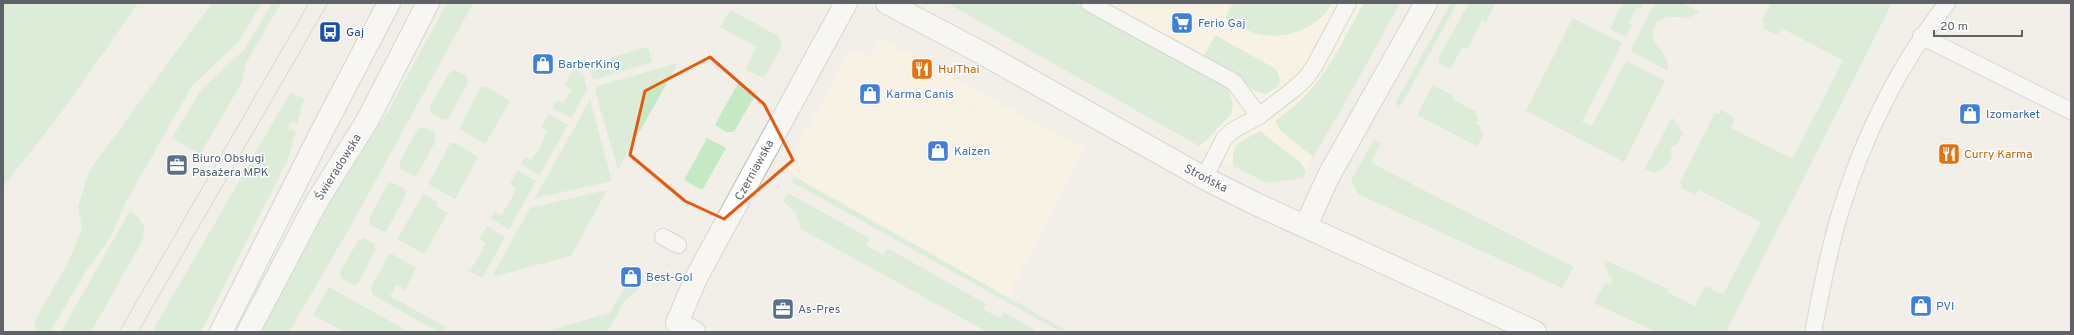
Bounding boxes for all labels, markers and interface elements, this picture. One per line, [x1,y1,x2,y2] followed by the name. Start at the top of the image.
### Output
[1169,10,1195,36] supermarket icon: Ferio Gaj
[1934,12,2022,38] scale bar
[1198,16,1246,32] place label: Ferio Gaj
[317,19,343,45] bus stop icon: Gaj
[1940,19,1968,35] text: 20 m
[346,25,364,41] place label: Gaj
[530,51,556,77] shop icon: BarberKing
[909,56,935,82] restaurant icon: HulThai
[558,57,620,73] place label: BarberKing
[938,62,979,78] place label: HulThai
[857,81,883,107] shop icon: Karma Canis
[886,87,954,103] place label: Karma Canis
[1957,101,1983,127] shop icon: Izomarket
[1986,107,2040,123] place label: Izomarket
[312,131,366,204] street label: Świeradowska
[732,137,778,204] street label: Czerniawska
[925,138,951,164] shop icon: Kaizen
[1936,141,1962,167] restaurant icon: Curry Karma
[954,144,990,160] place label: Kaizen
[1964,147,2033,163] place label: Curry Karma
[192,151,269,181] place label: Biuro Obsługi Pasażera MPK
[164,152,190,178] office icon: Biuro Obsługi Pasażera MPK
[1181,161,1230,197] street label: Strońska
[618,264,644,290] shop icon: Best-Gol
[646,270,693,286] place label: Best-Gol
[1908,293,1934,319] shop icon: PVI
[770,296,796,322] office icon: As-Pres
[1936,299,1954,315] place label: PVI
[798,302,840,318] place label: As-Pres

